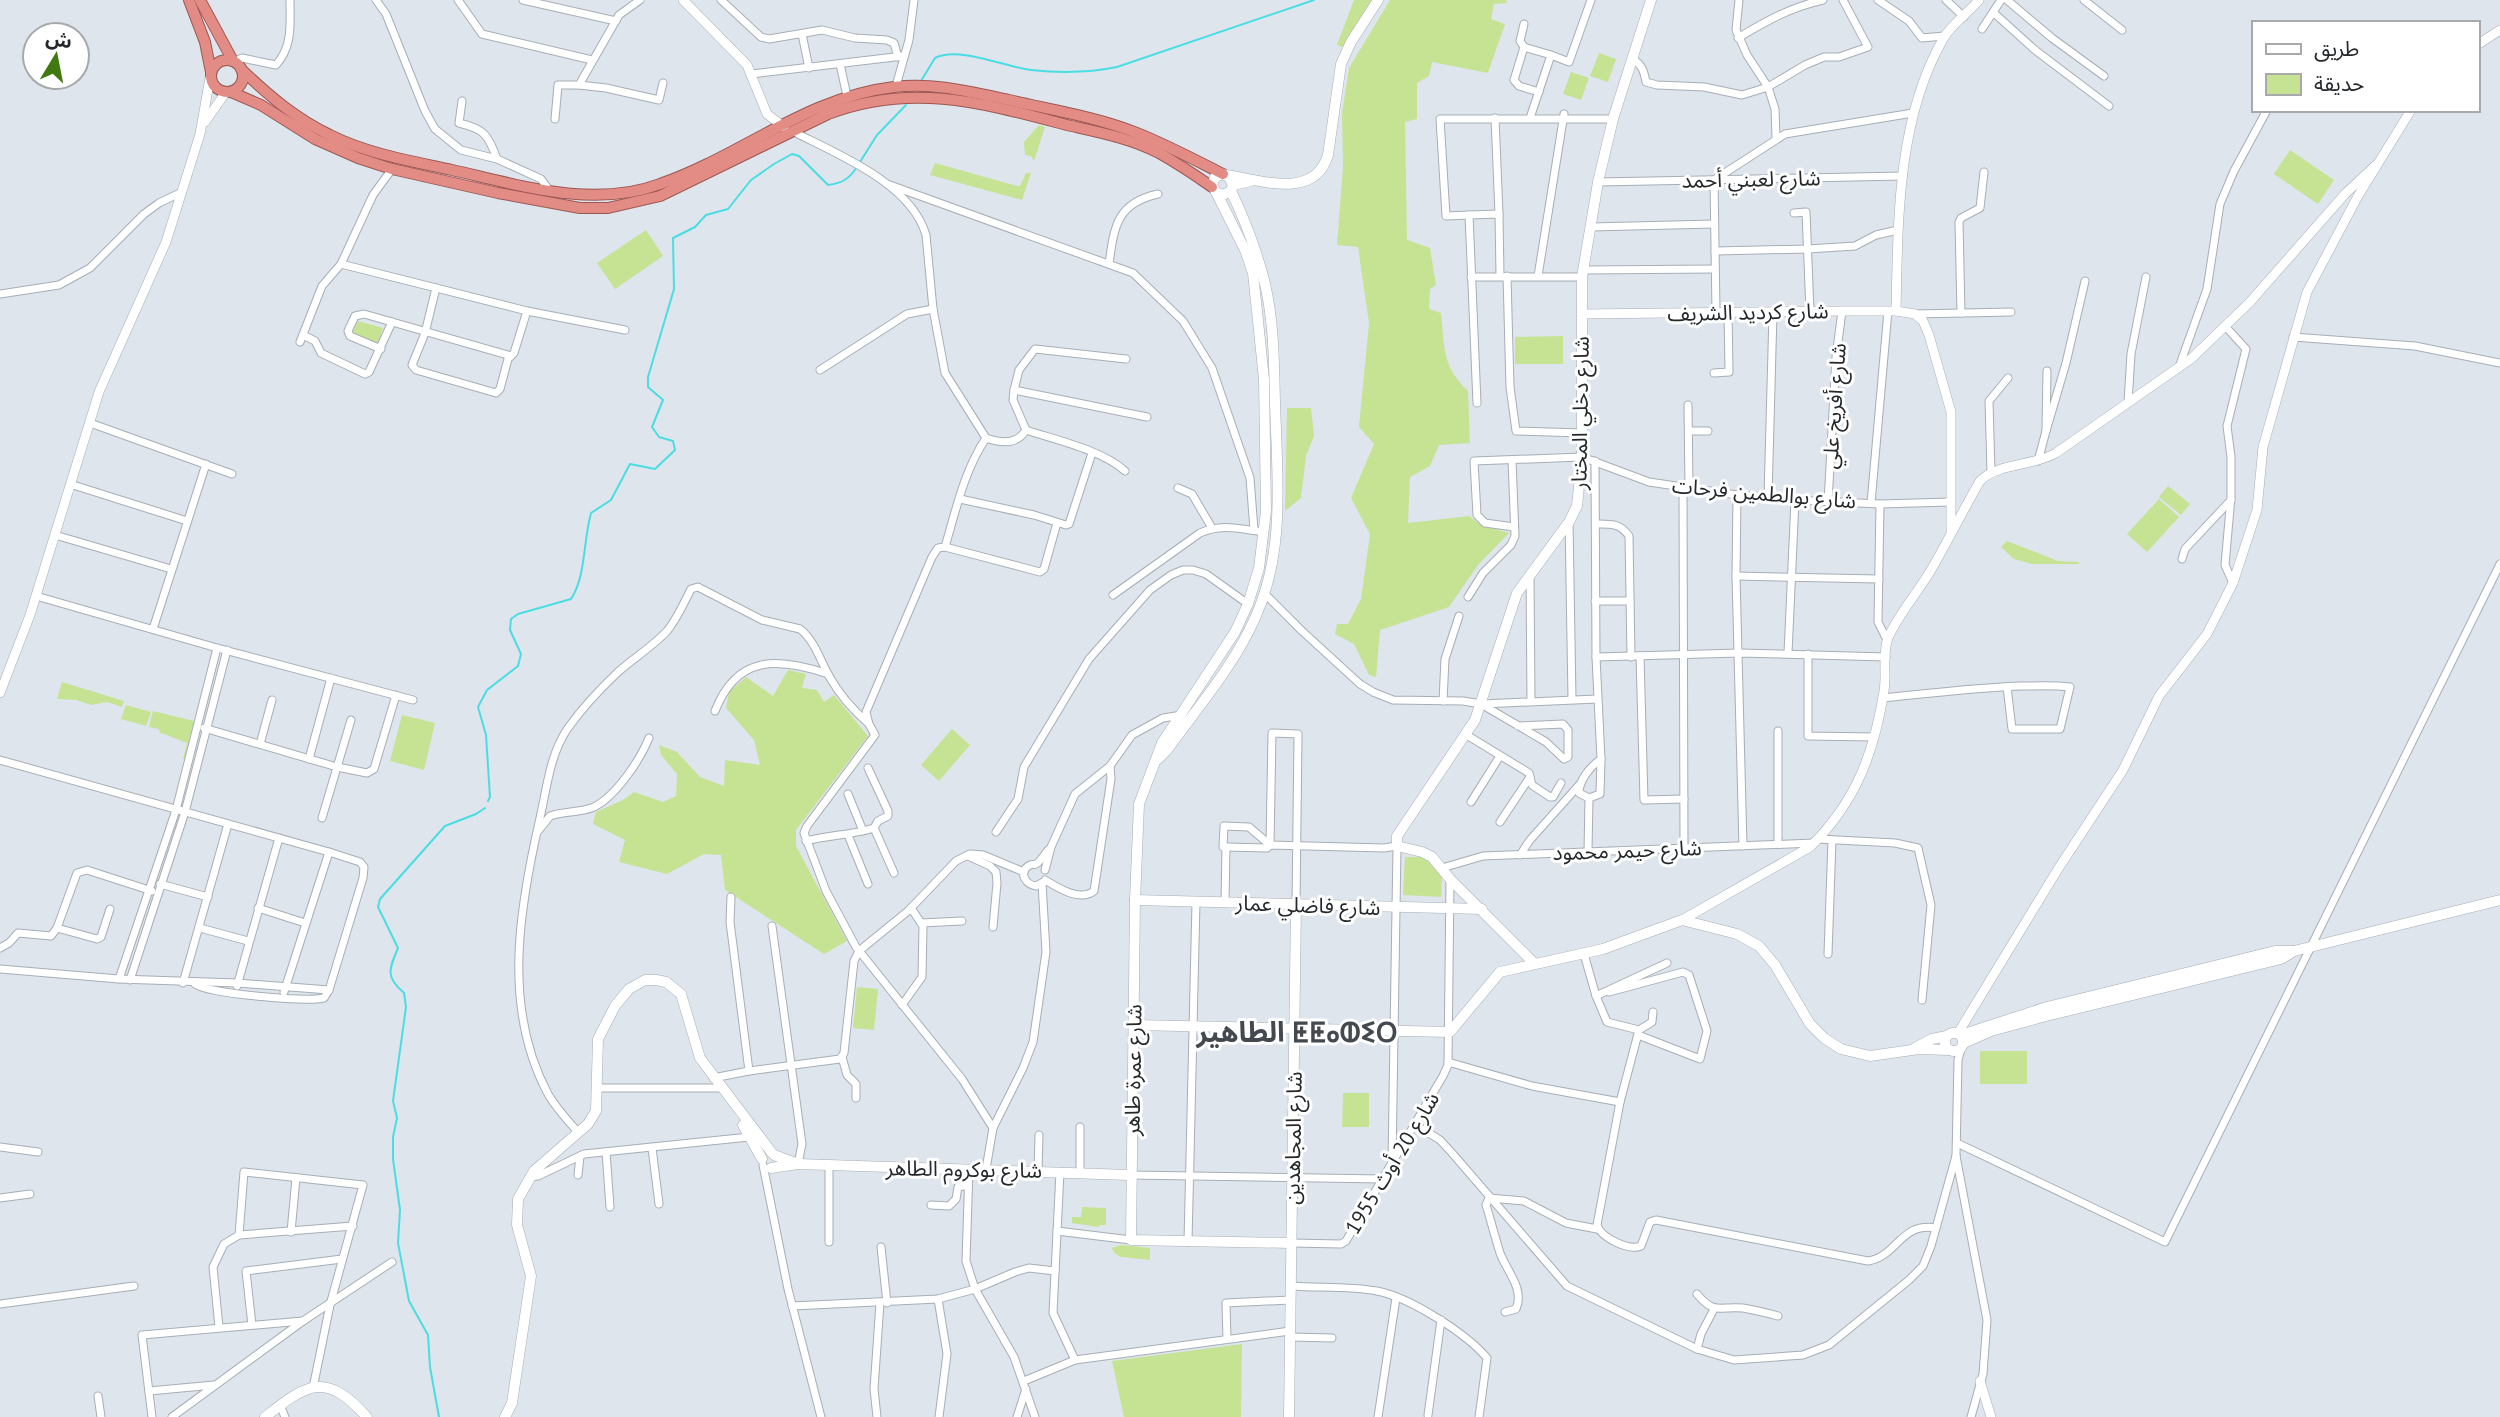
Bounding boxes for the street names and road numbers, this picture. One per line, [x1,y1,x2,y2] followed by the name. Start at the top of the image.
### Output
[1681,164,1821,197] street label: شارع لعبني أحمد
[1667,297,1829,329] street label: شارع كرديد الشريف
[1565,336,1598,491] street label: شارع دخلي المختار
[1816,342,1855,470] street label: شارع أفريخ علي
[1671,472,1857,516] street label: شارع بوالطمين فرحات
[1552,834,1702,868] street label: شارع حيمر محمود
[1234,889,1381,924] street label: شارع فاضلي عمار
[1118,1004,1150,1137] street label: شارع عمرة طاهر
[1278,1071,1310,1205] street label: شارع المجاهدين
[1339,1087,1447,1240] street label: شارع 20 أوث 1955
[885,1154,1042,1187] street label: شارع بوكروم الطاهر

